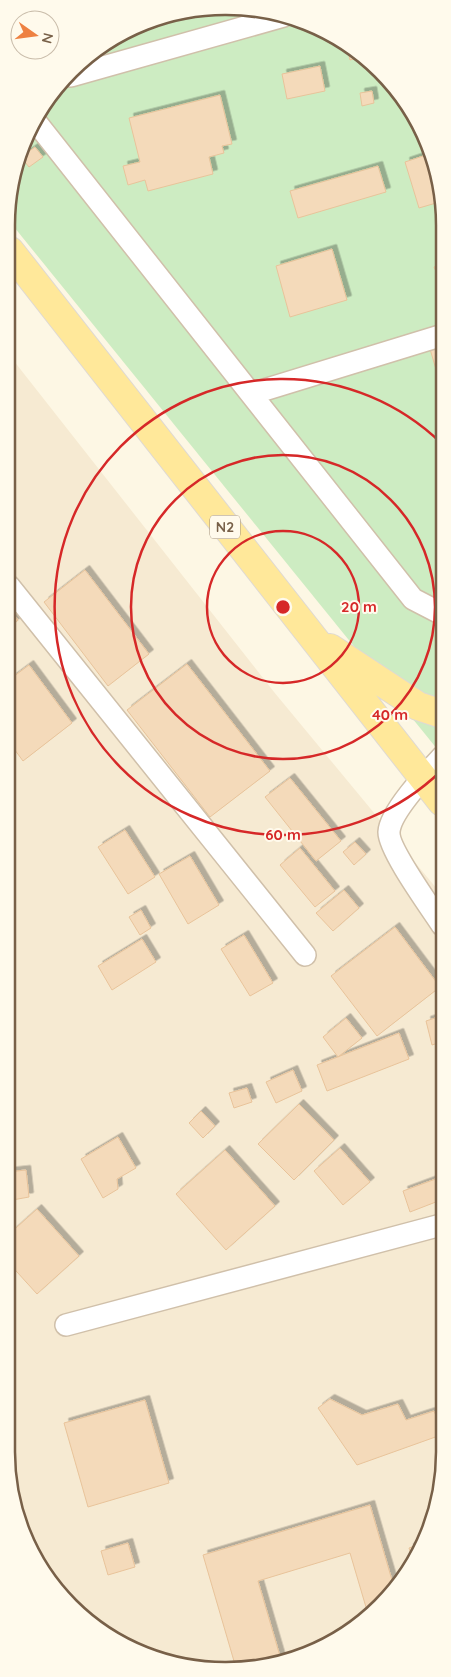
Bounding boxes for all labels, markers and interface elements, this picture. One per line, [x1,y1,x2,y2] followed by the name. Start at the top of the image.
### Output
[10,10,60,60] north arrow
[38,31,58,45] text: N
[210,516,240,538] road number: N2
[341,597,377,616] text: 20 m
[274,598,292,616] centre of rings
[372,705,408,724] text: 40 m
[265,825,301,844] text: 60 m

